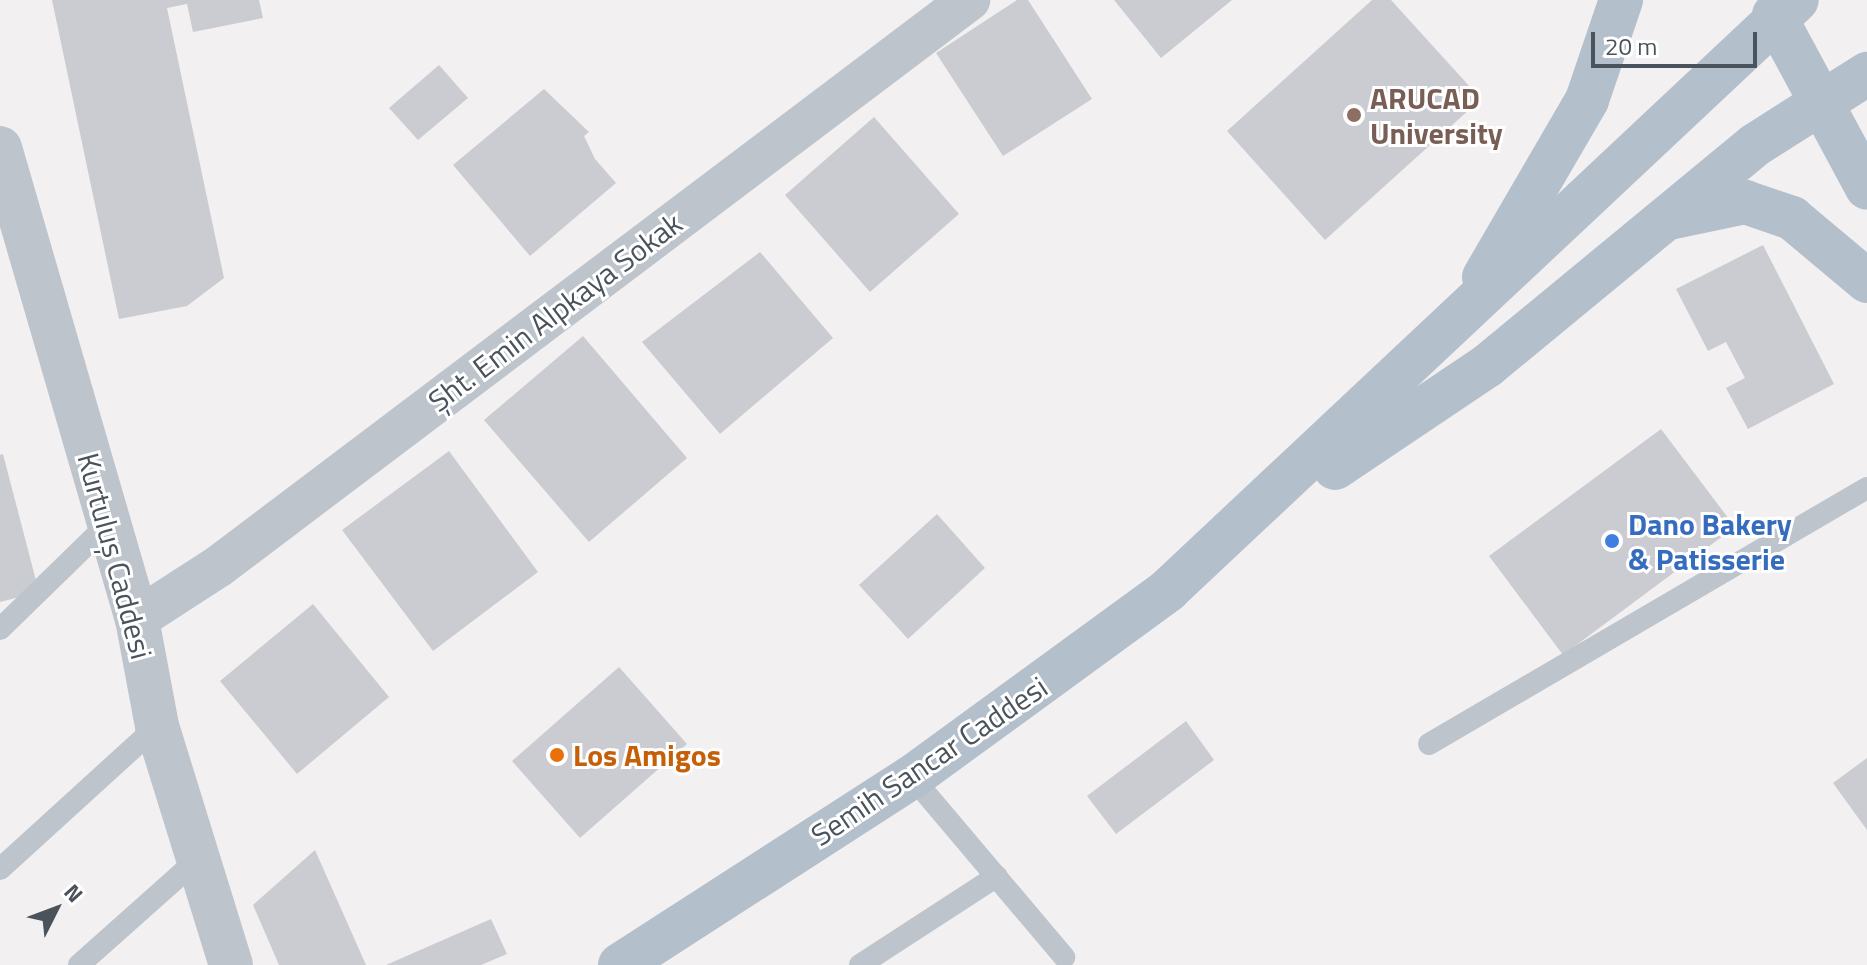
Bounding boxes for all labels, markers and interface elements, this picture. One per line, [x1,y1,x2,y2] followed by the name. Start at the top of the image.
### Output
[1595,16,1761,66] scale bar
[1605,28,1657,64] text: 20 m
[1370,80,1503,150] place label: ARUCAD University
[1345,106,1363,124] marker: ARUCAD University
[421,205,689,419] street label: Şht. Emin Alpkaya Sokak
[70,449,160,663] street label: Kurtuluş Caddesi
[1628,506,1792,576] place label: Dano Bakery & Patisserie
[1603,532,1621,550] marker: Dano Bakery & Patisserie
[804,669,1054,853] street label: Semih Sancar Caddesi
[573,737,721,773] place label: Los Amigos
[548,746,566,764] marker: Los Amigos
[16,869,96,949] north arrow
[56,876,92,910] text: N

